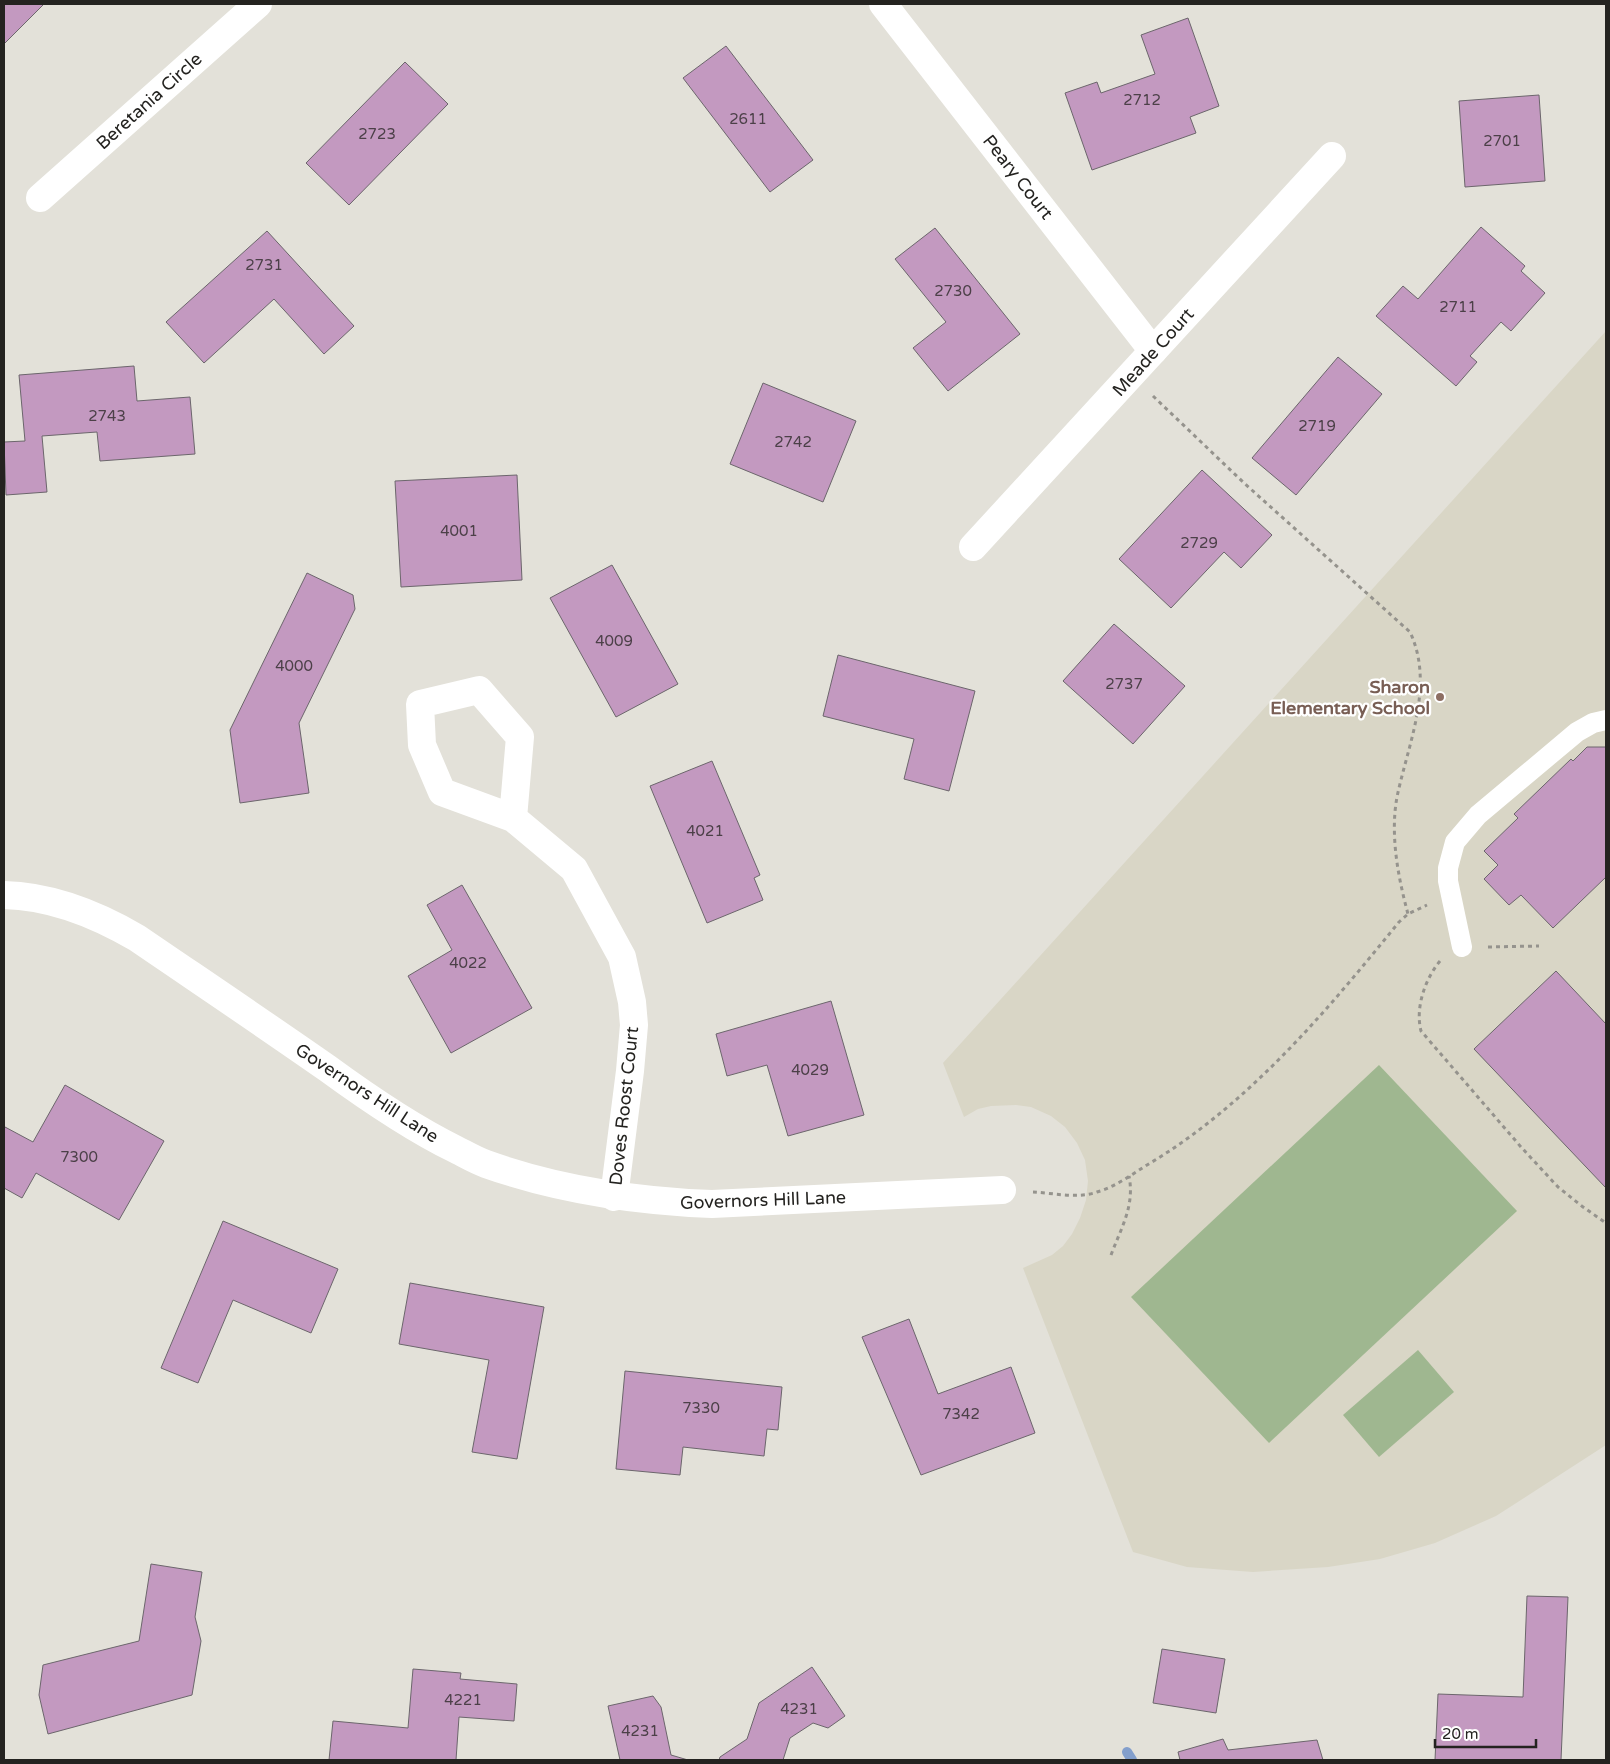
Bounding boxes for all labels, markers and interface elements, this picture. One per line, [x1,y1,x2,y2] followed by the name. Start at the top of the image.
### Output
[92,48,206,154] street label: Beretania Circle
[1123,91,1161,109] house number: 2712
[729,110,767,128] house number: 2611
[358,125,396,143] house number: 2723
[978,130,1058,224] street label: Peary Court
[1483,132,1521,150] house number: 2701
[245,256,283,274] house number: 2731
[934,282,972,300] house number: 2730
[1439,298,1477,316] house number: 2711
[1107,303,1199,401] street label: Meade Court
[88,407,126,425] house number: 2743
[1298,417,1336,435] house number: 2719
[774,433,812,451] house number: 2742
[440,522,478,540] house number: 4001
[1180,534,1218,552] house number: 2729
[595,632,633,650] house number: 4009
[275,657,313,675] house number: 4000
[1105,675,1143,693] house number: 2737
[1270,676,1430,719] place label: Sharon Elementary School
[1434,691,1446,703] marker: Sharon Elementary School
[686,822,724,840] house number: 4021
[449,954,487,972] house number: 4022
[605,1025,643,1187] street label: Doves Roost Court
[291,1039,443,1147] street label: Governors Hill Lane
[791,1061,829,1079] house number: 4029
[60,1148,98,1166] house number: 7300
[680,1186,846,1214] street label: Governors Hill Lane
[682,1399,720,1417] house number: 7330
[942,1405,980,1423] house number: 7342
[444,1691,482,1709] house number: 4221
[780,1700,818,1718] house number: 4231
[1435,1716,1536,1748] scale bar
[621,1722,659,1740] house number: 4231
[1442,1725,1479,1743] text: 20 m

